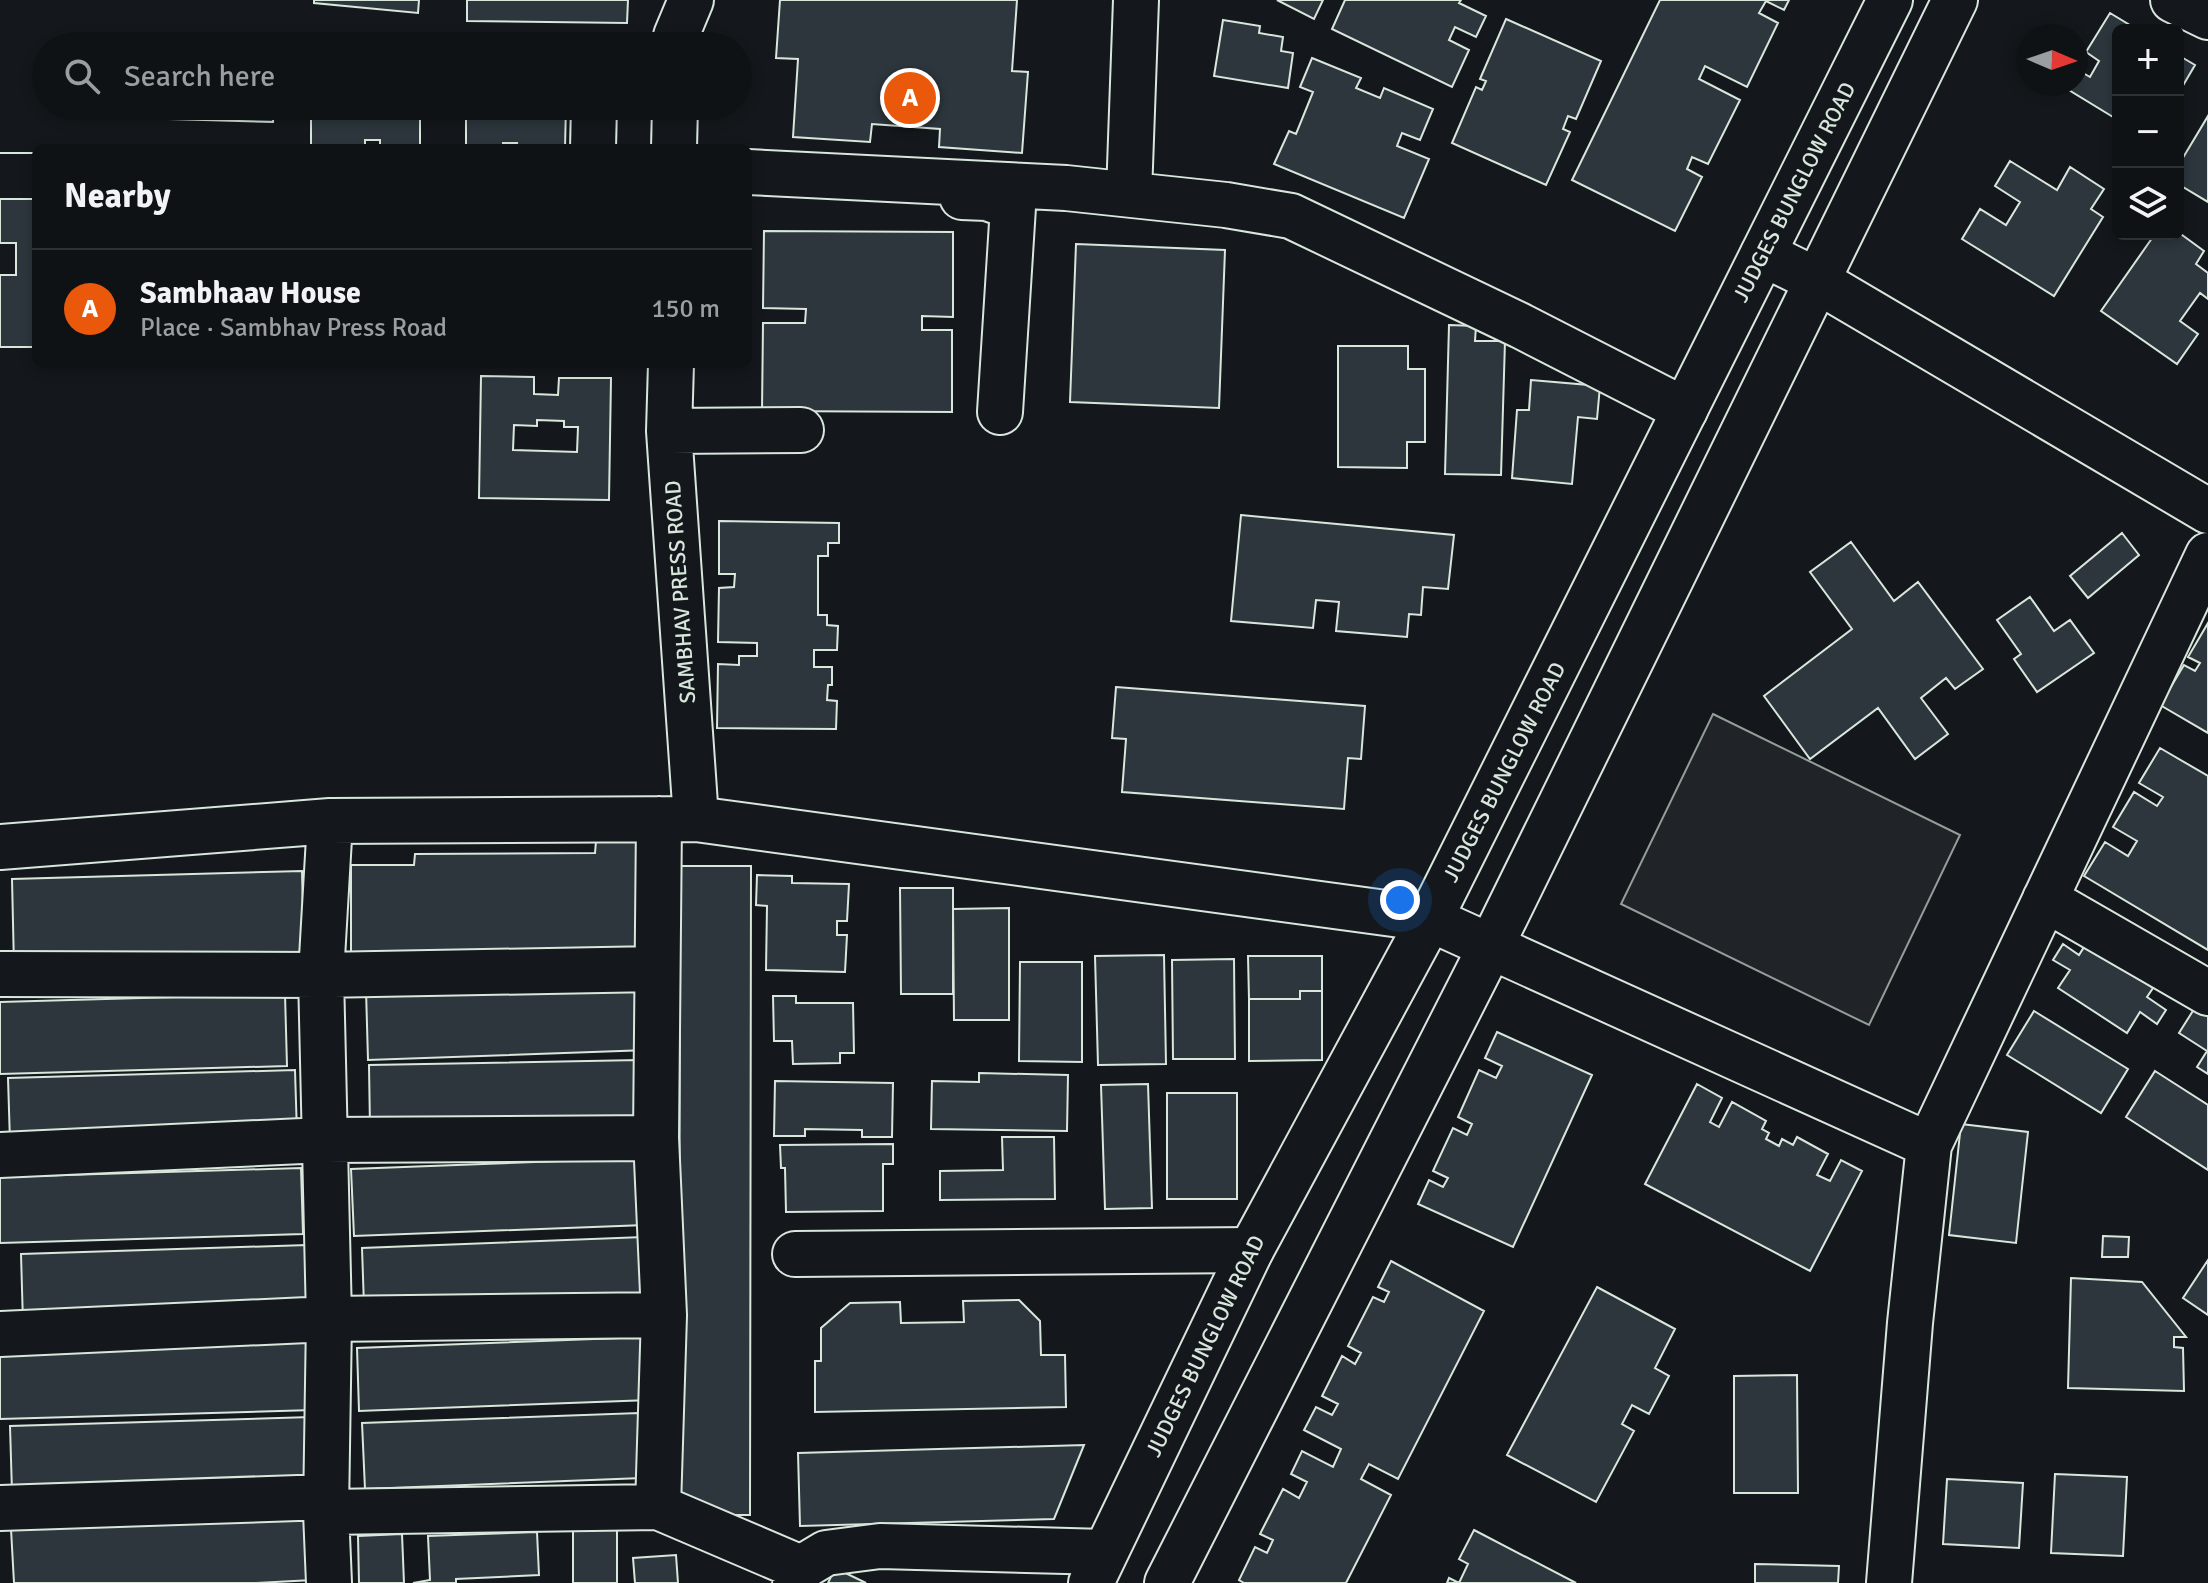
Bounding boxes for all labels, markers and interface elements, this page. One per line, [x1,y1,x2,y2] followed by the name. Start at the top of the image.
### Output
[2016,24,2088,96] north arrow
[2112,24,2184,240] map controls
[2112,24,2184,96] button: +
[32,32,752,120] search box
[60,54,104,98] icon: search
[124,58,275,95] text: Search here
[884,68,936,128] pin: A
[1727,78,1861,306] street label: JUDGES BUNGLOW ROAD
[2112,96,2184,168] button: −
[2112,168,2184,240] button: layers
[64,175,171,217] text: Nearby
[140,275,361,312] text: Sambhaav House
[82,293,98,325] text: A
[651,293,720,325] text: 150 m
[140,312,447,344] text: Place · Sambhav Press Road
[659,480,701,704] street label: SAMBHAV PRESS ROAD
[1437,658,1571,886] street label: JUDGES BUNGLOW ROAD
[1380,880,1420,920] your location
[1140,1231,1270,1461] street label: JUDGES BUNGLOW ROAD

